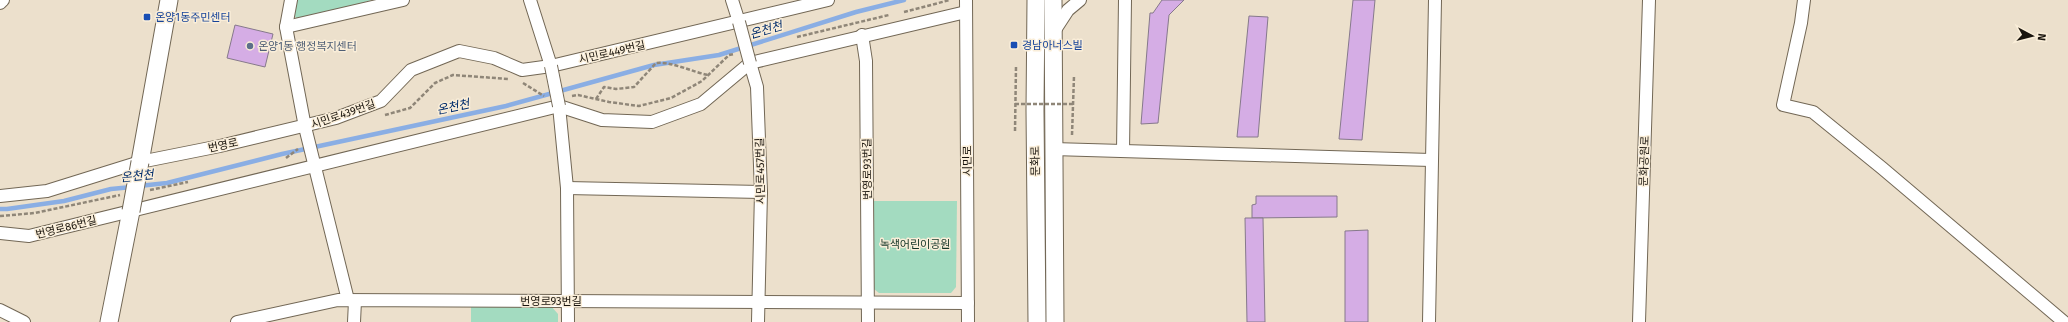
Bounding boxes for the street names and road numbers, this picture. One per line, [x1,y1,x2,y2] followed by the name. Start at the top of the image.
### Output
[578,39,647,66] street label: 시민로449번길
[309,97,377,132] street label: 시민로439번길
[207,136,239,155] street label: 번영로
[1637,136,1652,187] street label: 문화공원로
[753,138,768,204] street label: 시민로457번길
[860,138,875,200] street label: 번영로93번길
[961,146,974,176] street label: 시민로
[1029,146,1042,176] street label: 문화로
[34,214,98,241] street label: 번영로86번길
[520,295,582,308] street label: 번영로93번길

